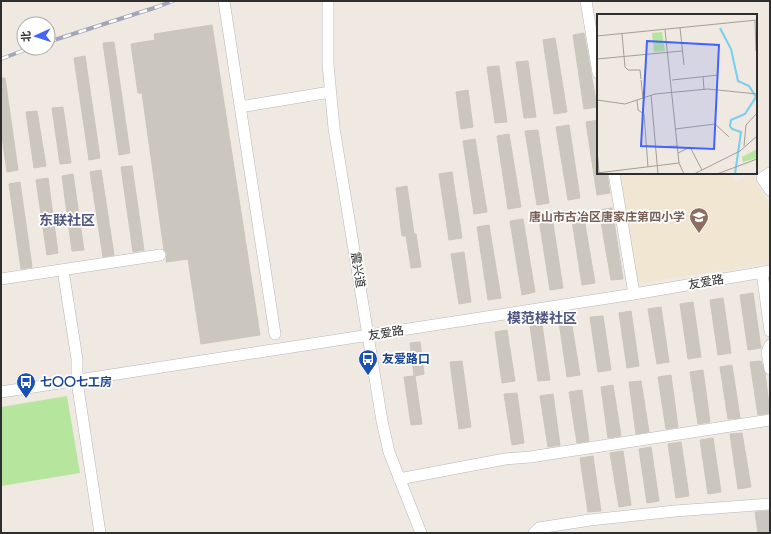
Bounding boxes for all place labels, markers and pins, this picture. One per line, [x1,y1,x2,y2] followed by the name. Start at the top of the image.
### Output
[688,206,710,234] school or university icon: 唐山市古冶区唐家庄第四小学
[529,209,685,225] place label: 唐山市古冶区唐家庄第四小学
[357,348,379,376] bus stop icon: 友爱路口
[382,351,430,367] place label: 友爱路口
[15,371,37,399] bus stop icon: 七〇〇七工房
[40,374,112,390] place label: 七〇〇七工房

